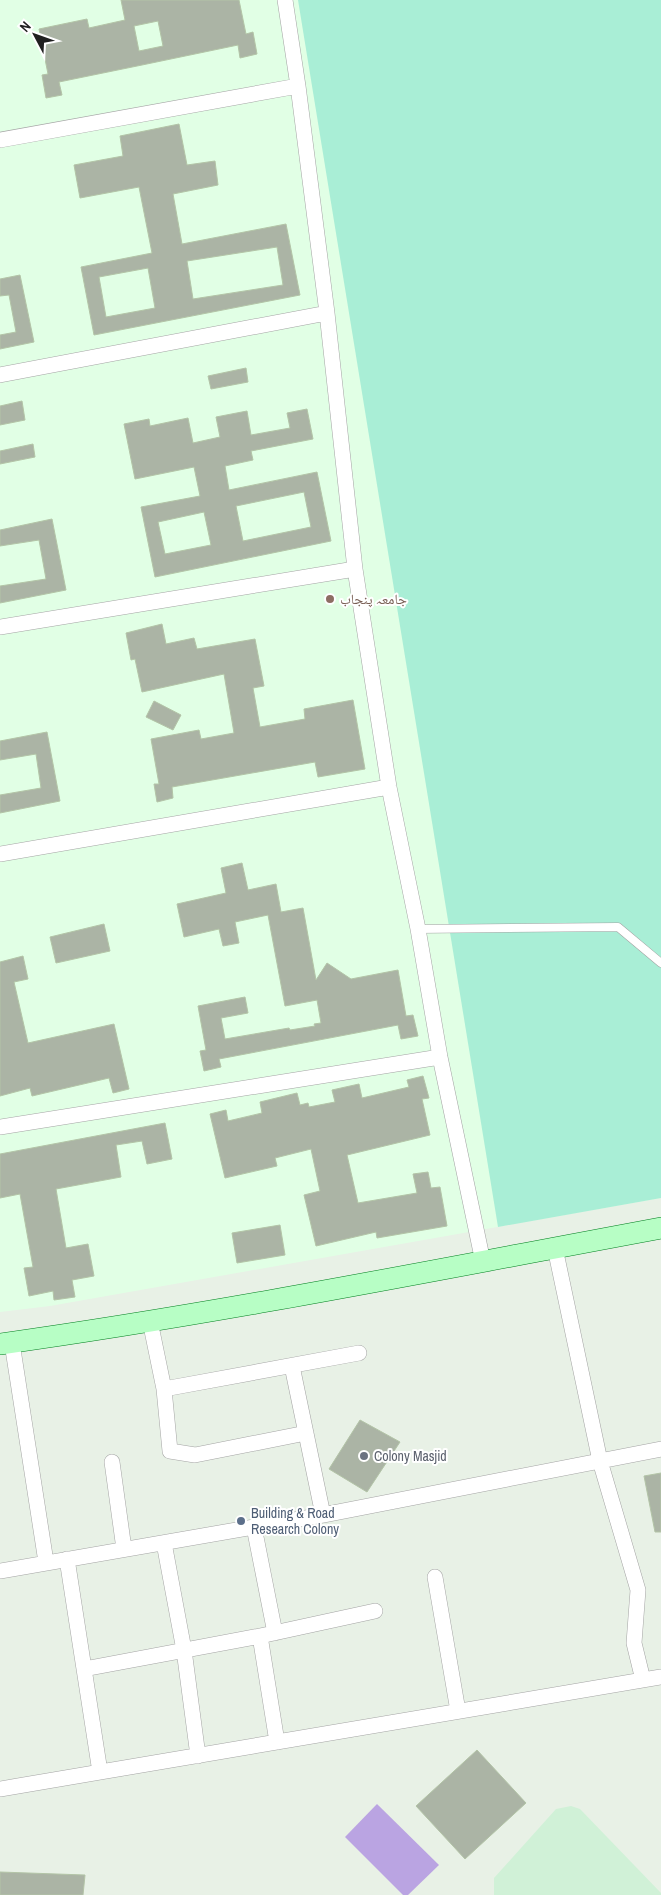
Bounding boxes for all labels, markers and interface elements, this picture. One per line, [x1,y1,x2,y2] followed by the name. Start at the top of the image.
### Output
[10,10,60,60] north arrow
[16,17,35,36] text: N
[340,590,407,608] place label: جامعہ پنجاب
[324,593,336,605] marker: جامعہ پنجاب
[374,1447,447,1465] place label: Colony Masjid
[358,1450,370,1462] marker: Colony Masjid
[251,1504,339,1538] place label: Building & Road Research Colony
[235,1515,247,1527] marker: Building & Road Research Colony

